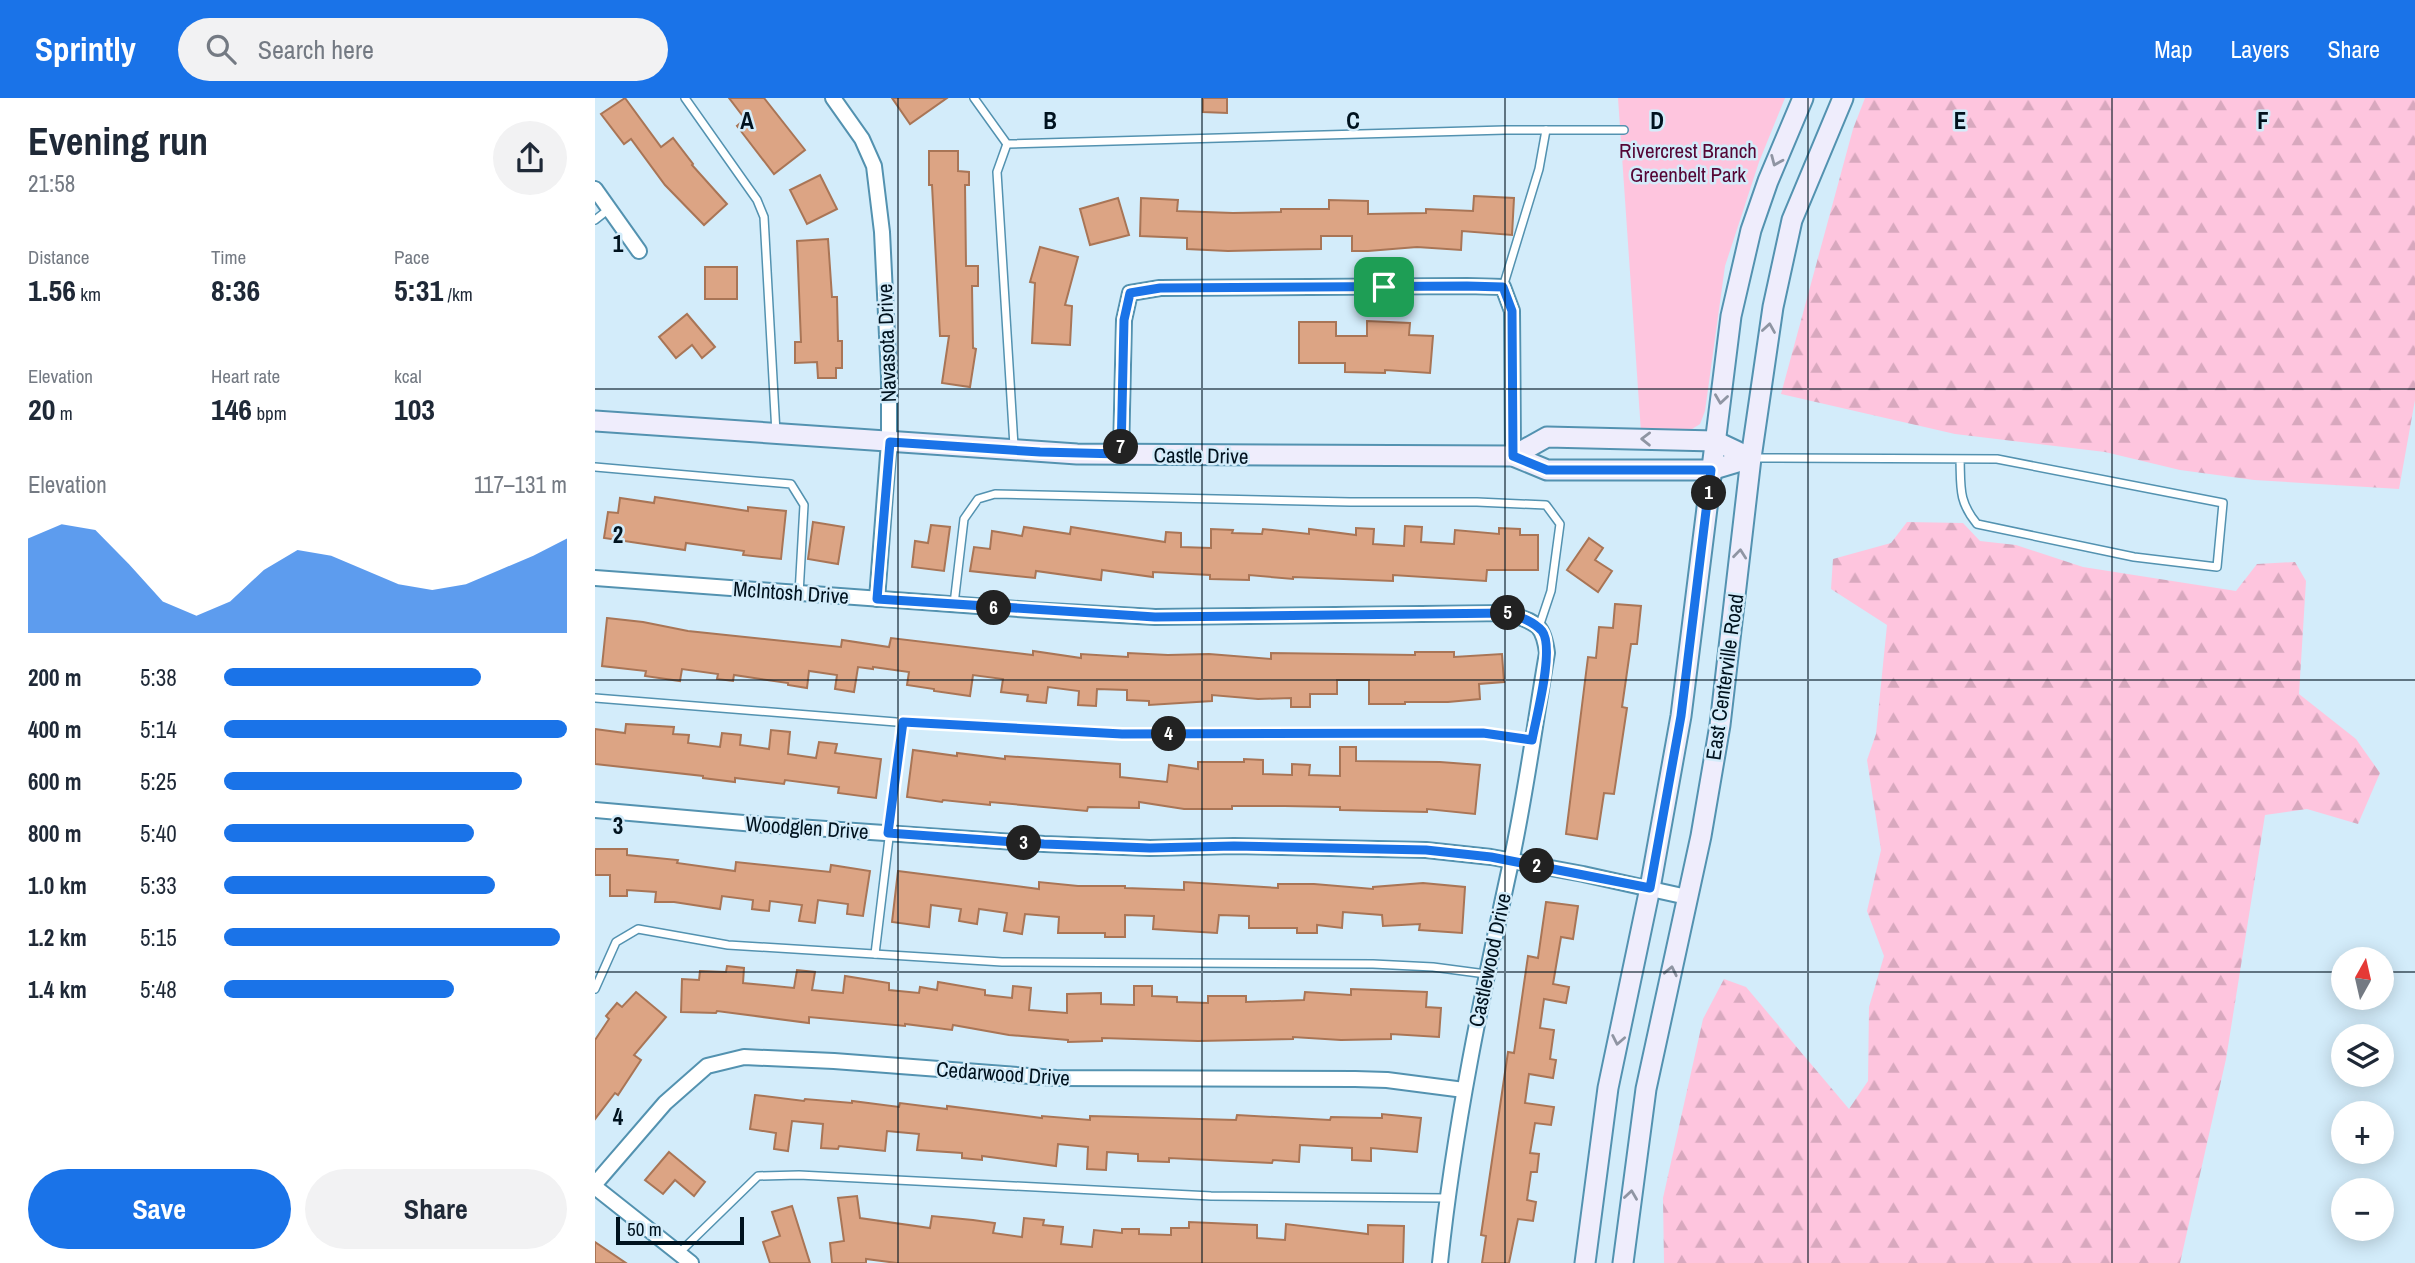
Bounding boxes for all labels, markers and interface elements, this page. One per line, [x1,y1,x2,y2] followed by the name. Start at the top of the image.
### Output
[178,18,668,81] search box
[35,27,136,71] text: Sprintly
[202,30,240,68] icon: search
[258,32,374,67] text: Search here
[2154,33,2192,65] text: Map
[2230,33,2289,65] text: Layers
[2327,33,2380,65] text: Share
[740,105,754,136] text: A
[1043,105,1057,136] text: B
[1346,105,1360,136] text: C
[1650,105,1664,136] text: D
[1954,105,1966,136] text: E
[2257,105,2269,136] text: F
[28,116,208,167] text: Evening run
[493,121,567,195] button: share
[1619,136,1757,189] park label: Rivercrest Branch Greenbelt Park
[1770,154,1784,166] one-way arrow
[28,168,75,199] text: 21:58
[613,228,624,259] text: 1
[28,244,89,270] text: Distance
[211,244,246,270] text: Time
[394,244,430,270] text: Pace
[1354,257,1414,317] pin
[1365,268,1403,306] icon: arrive
[28,270,76,310] text: 1.56
[211,270,260,310] text: 8:36
[394,270,443,310] text: 5:31
[76,281,101,307] text: km
[443,281,473,307] text: /km
[870,283,903,403] street label: Navasota Drive
[1762,323,1777,334] one-way arrow
[28,363,93,389] text: Elevation
[211,363,280,389] text: Heart rate
[394,363,422,389] text: kcal
[28,389,55,429] text: 20
[211,389,252,429] text: 146
[394,389,435,429] text: 103
[1713,393,1728,404] one-way arrow
[55,400,73,426] text: m
[252,400,287,426] text: bpm
[1103,430,1139,464] pin: 7
[1641,431,1651,447] one-way arrow
[1116,433,1125,459] text: 7
[1153,440,1249,471] street label: Castle Drive
[28,469,107,500] text: Elevation
[474,469,567,500] text: 117–131 m
[1691,476,1727,510] pin: 1
[1704,479,1713,505] text: 1
[613,519,623,550] text: 2
[1733,548,1748,560] one-way arrow
[732,574,850,611] street label: McIntosh Drive
[977,590,1011,626] pin: 6
[1698,592,1751,762] street label: East Centerville Road
[989,594,998,620] text: 6
[1490,596,1525,630] pin: 5
[1503,599,1512,625] text: 5
[28,662,81,693] text: 200 m
[140,662,177,693] text: 5:38
[28,714,81,745] text: 400 m
[140,714,177,745] text: 5:14
[1151,716,1187,752] pin: 4
[1164,720,1173,746] text: 4
[28,766,81,797] text: 600 m
[140,766,177,797] text: 5:25
[745,809,869,846] street label: Woodglen Drive
[613,810,623,841] text: 3
[28,818,81,849] text: 800 m
[140,818,177,849] text: 5:40
[1007,826,1041,860] pin: 3
[1019,829,1028,855] text: 3
[1520,848,1555,884] pin: 2
[1532,852,1541,878] text: 2
[28,870,87,901] text: 1.0 km
[140,870,177,901] text: 5:33
[1461,890,1518,1029] street label: Castlewood Drive
[28,922,87,953] text: 1.2 km
[140,922,177,953] text: 5:15
[2331,947,2394,1010] north arrow
[2331,947,2394,1241] map controls
[1663,966,1678,978] one-way arrow
[28,974,87,1005] text: 1.4 km
[140,974,177,1005] text: 5:48
[2331,1024,2394,1087] button: layers
[1611,1034,1626,1046] one-way arrow
[935,1054,1071,1093] street label: Cedarwood Drive
[613,1101,624,1132] text: 4
[2331,1101,2394,1164] button: +
[28,1169,291,1249] button: Save
[305,1169,567,1249] button: Share
[2331,1178,2394,1241] button: −
[1623,1189,1638,1201] one-way arrow
[616,1214,744,1246] scale bar
[627,1216,662,1242] text: 50 m

